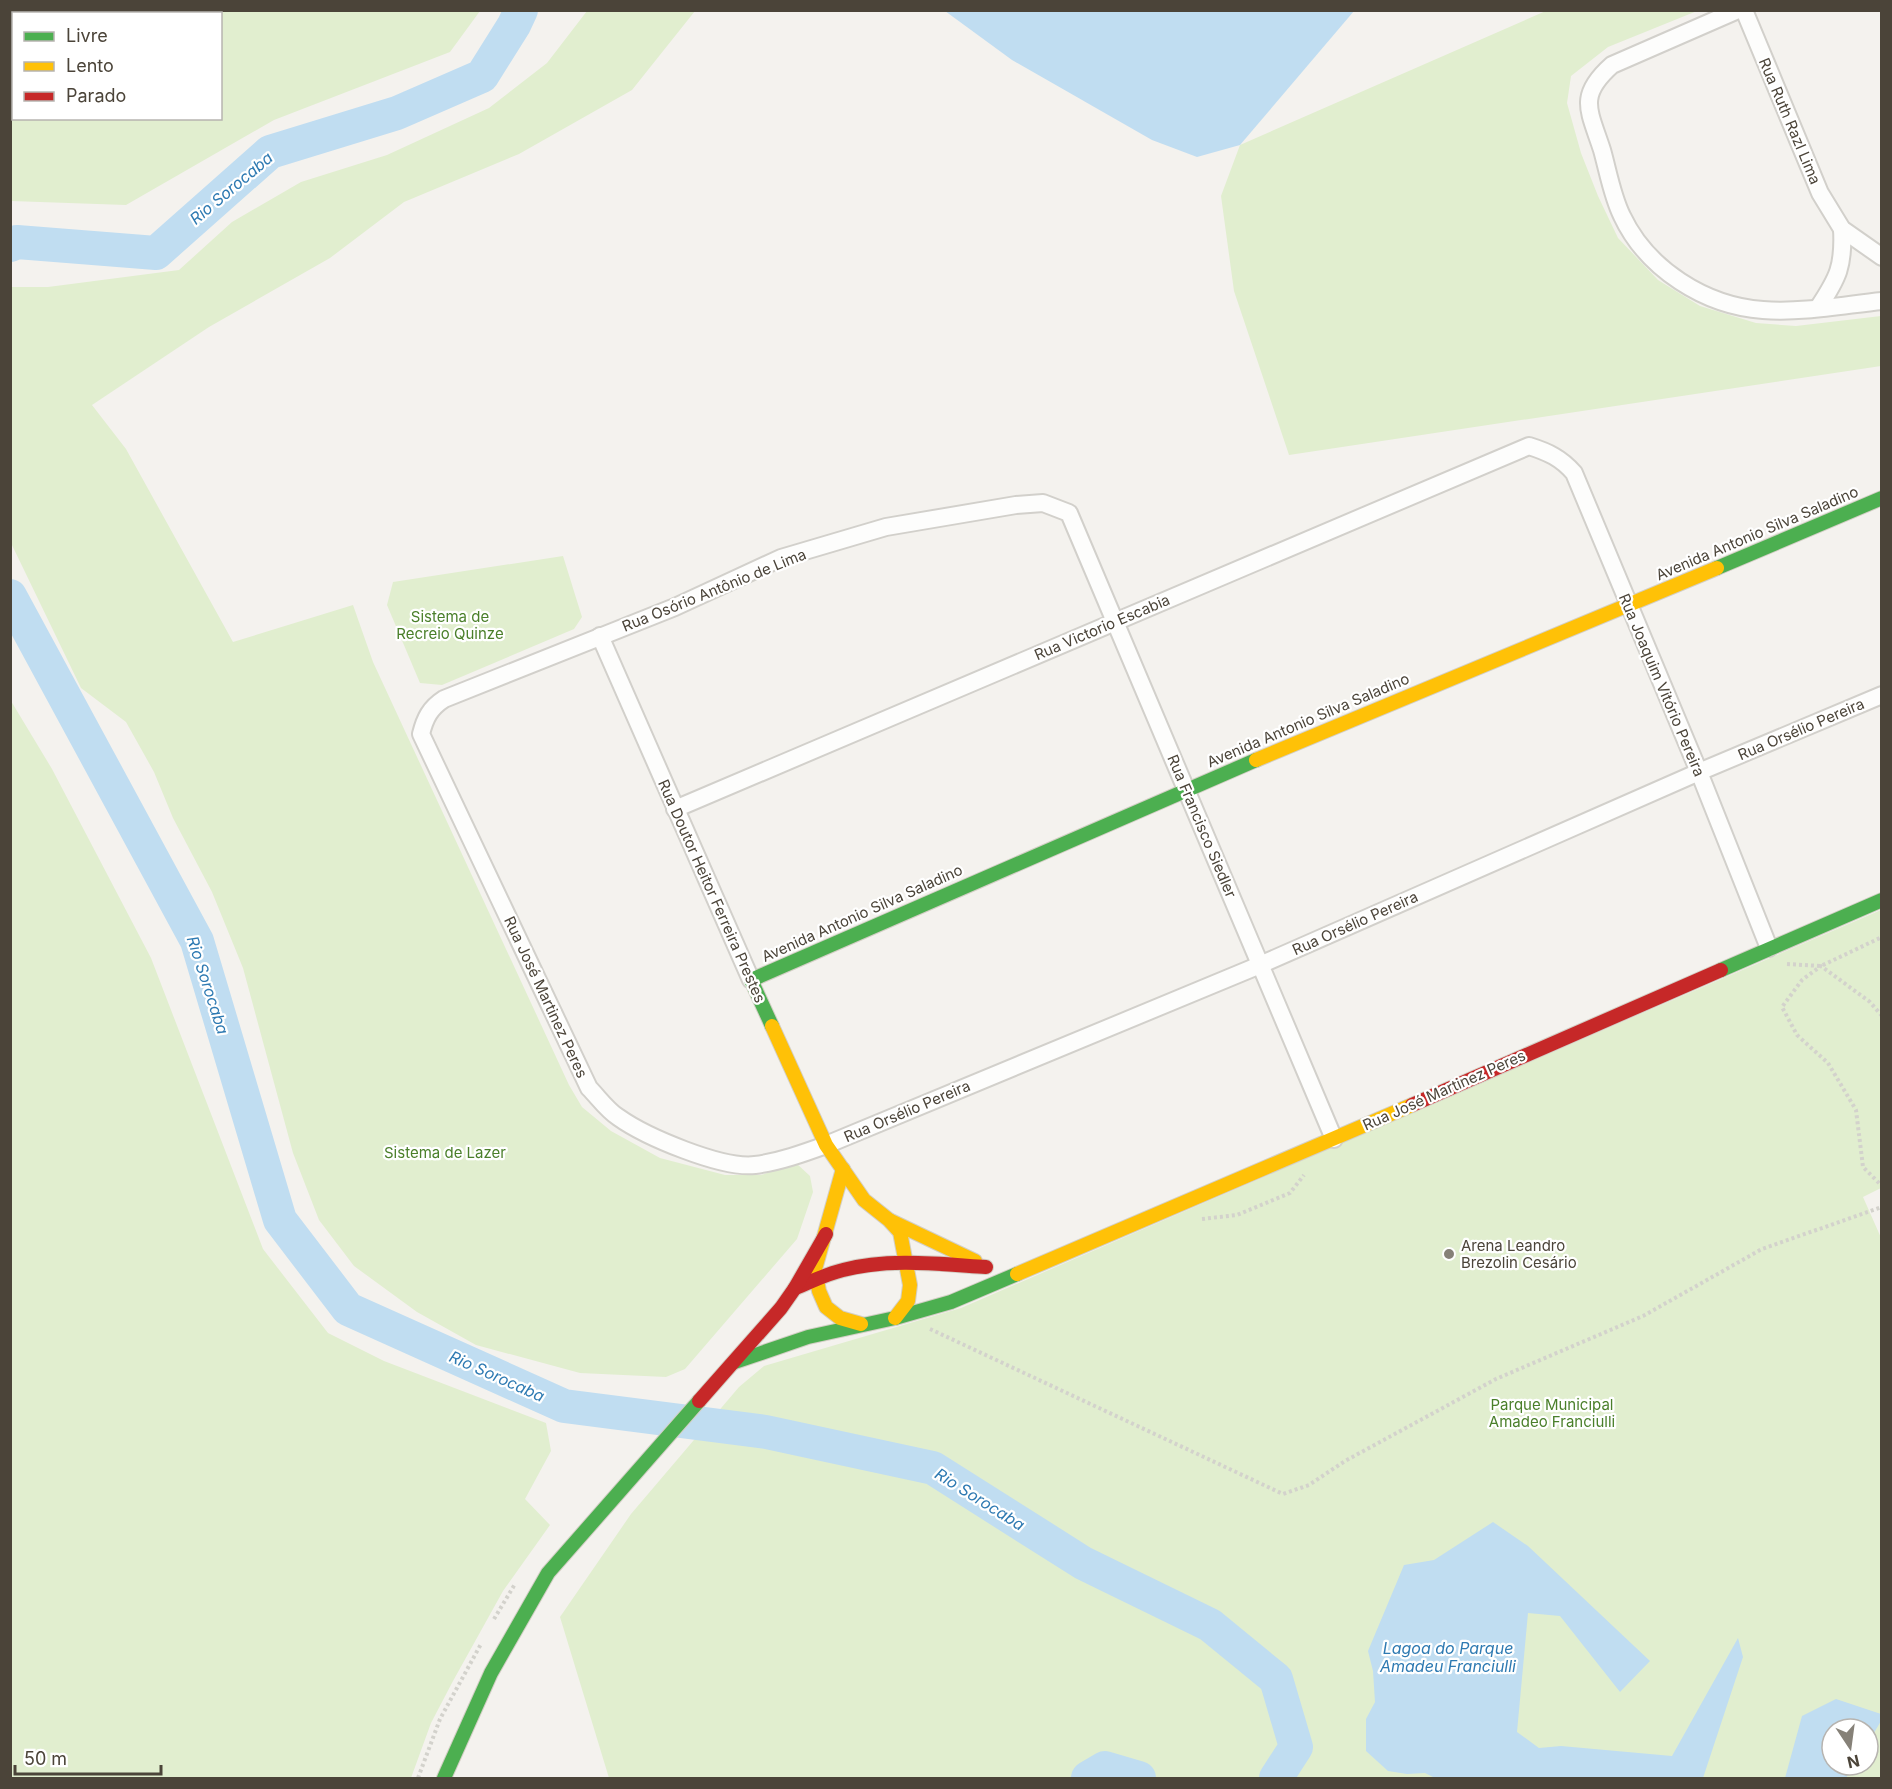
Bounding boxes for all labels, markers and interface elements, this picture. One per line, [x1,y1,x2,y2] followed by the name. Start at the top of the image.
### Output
[12,12,222,120] legend
[66,25,108,46] text: Livre
[66,55,114,76] text: Lento
[1755,55,1825,187] street label: Rua Ruth Razl Lima
[66,85,126,106] text: Parado
[185,147,277,228] water label: Rio Sorocaba
[1653,482,1861,584] street label: Avenida Antonio Silva Saladino
[619,544,809,636] street label: Rua Osório Antônio de Lima
[1031,590,1173,664] street label: Rua Victorio Escabia
[1615,591,1709,779] street label: Rua Joaquim Vitório Pereira
[396,607,504,643] park label: Sistema de Recreio Quinze
[1204,669,1412,771] street label: Avenida Antonio Silva Saladino
[1735,694,1867,764] street label: Rua Orsélio Pereira
[1163,752,1241,901] street label: Rua Francisco Siedler
[654,776,770,1006] street label: Rua Doutor Heitor Ferreira Prestes
[759,860,965,966] street label: Avenida Antonio Silva Saladino
[1289,887,1421,959] street label: Rua Orsélio Pereira
[500,913,592,1081] street label: Rua José Martinez Peres
[183,933,233,1037] water label: Rio Sorocaba
[1360,1045,1528,1135] street label: Rua José Martinez Peres
[841,1076,973,1146] street label: Rua Orsélio Pereira
[384,1143,506,1162] park label: Sistema de Lazer
[1461,1236,1577,1272] place label: Arena Leandro Brezolin Cesário
[1442,1247,1456,1261] marker: Arena Leandro Brezolin Cesário
[446,1346,548,1406] water label: Rio Sorocaba
[1489,1395,1615,1431] park label: Parque Municipal Amadeo Franciulli
[931,1463,1029,1535] water label: Rio Sorocaba
[1379,1638,1517,1676] water label: Lagoa do Parque Amadeu Franciulli
[1820,1717,1880,1777] north arrow
[15,1738,160,1776] scale bar
[24,1748,67,1769] text: 50 m
[1845,1750,1862,1773] text: N

